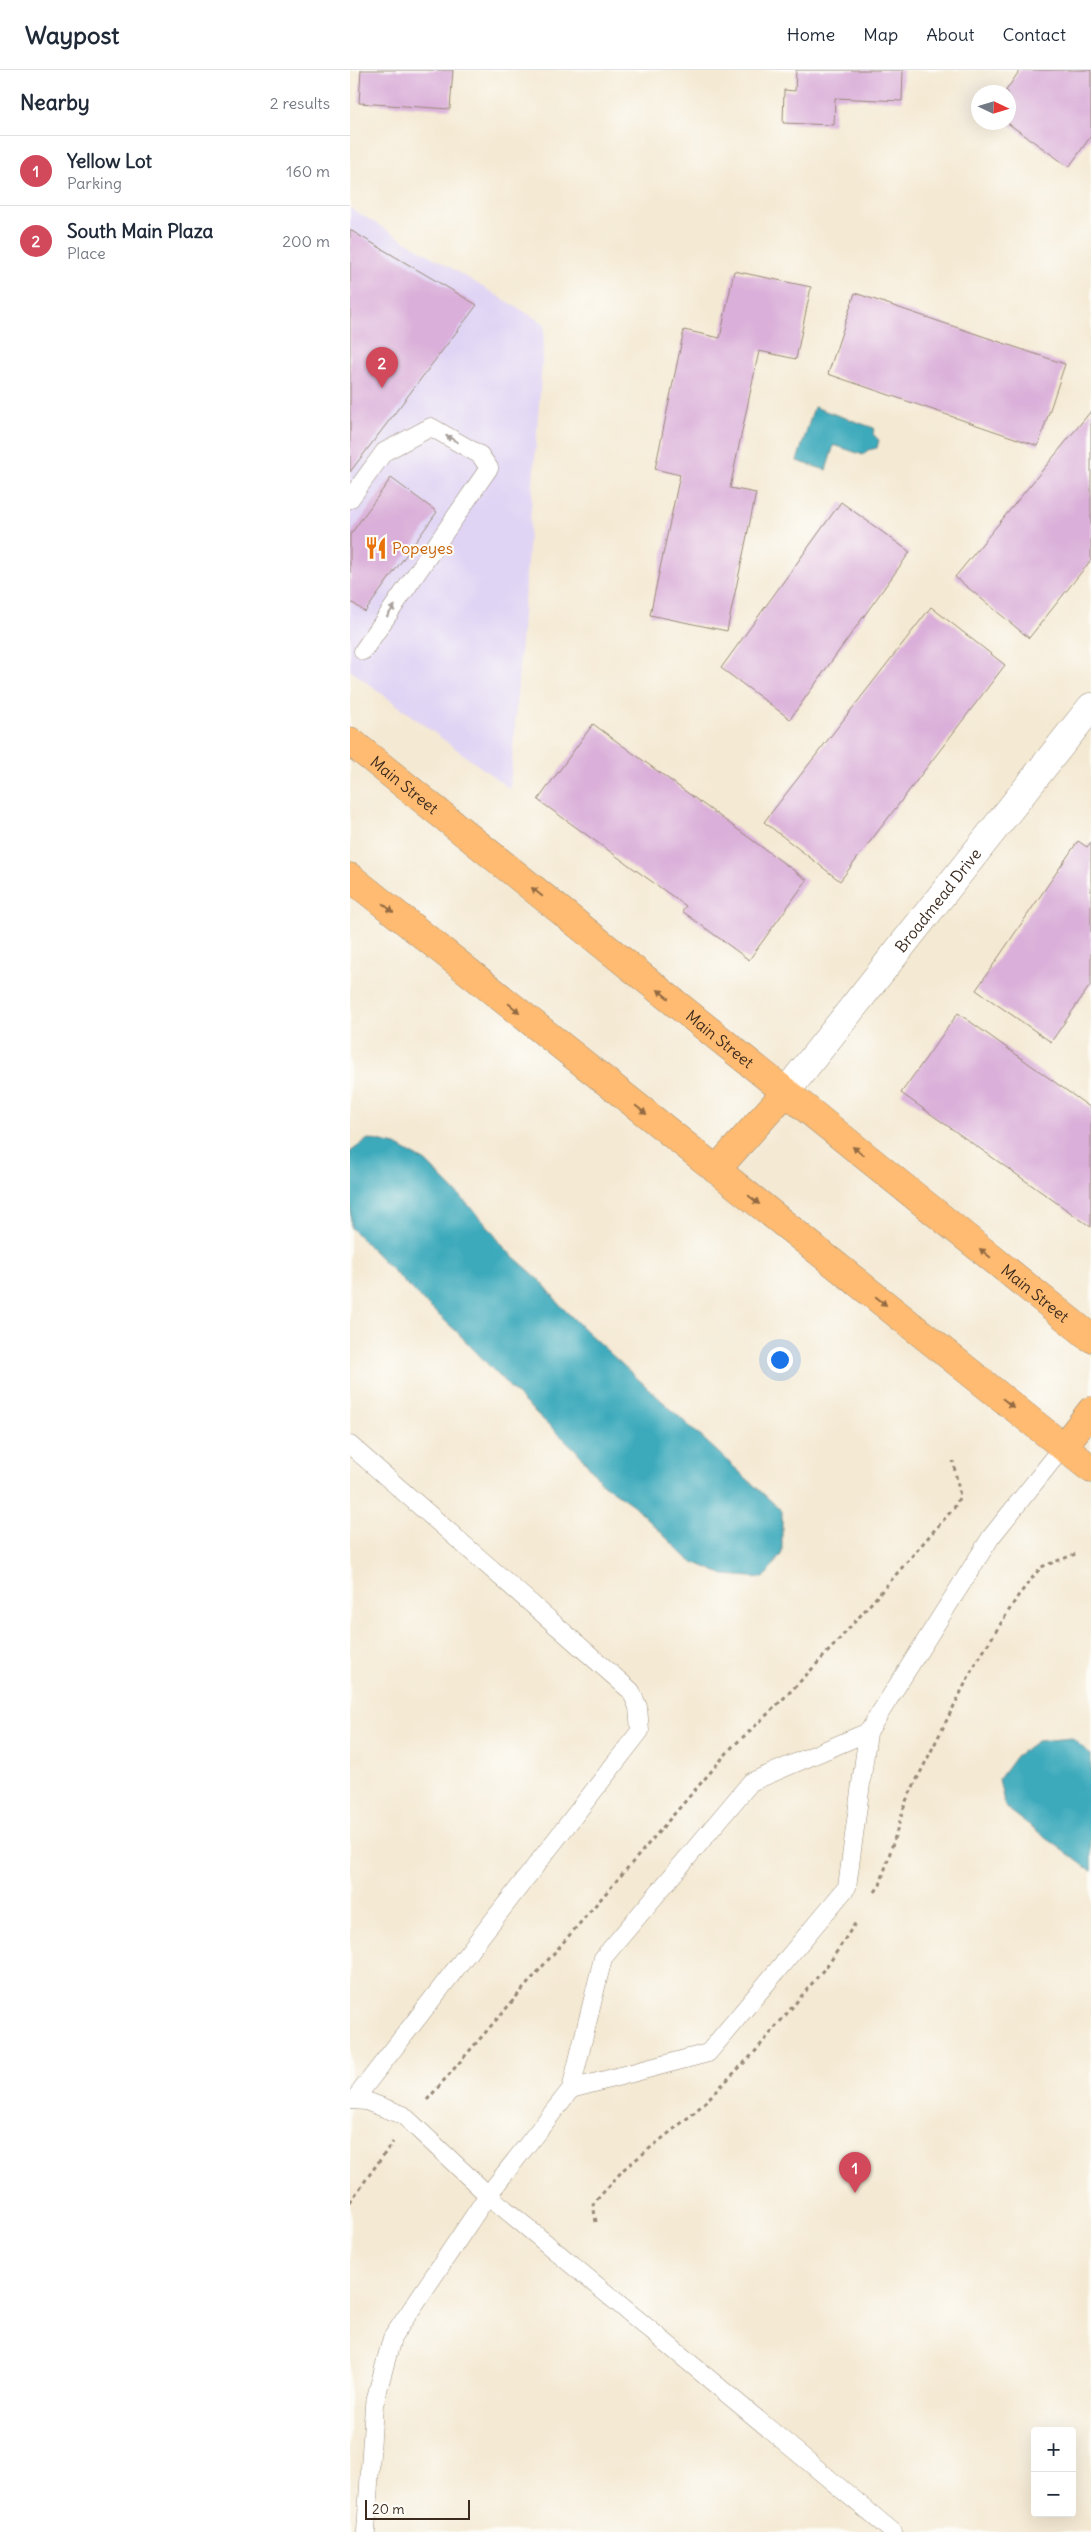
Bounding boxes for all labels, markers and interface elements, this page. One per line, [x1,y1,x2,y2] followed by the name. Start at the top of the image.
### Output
[25,20,119,50] text: Waypost
[787,23,835,46] text: Home
[863,23,898,46] text: Map
[926,23,974,46] text: About
[1002,23,1066,46] text: Contact
[971,85,1016,130] north arrow
[20,89,90,116] text: Nearby
[270,93,330,113] text: 2 results
[67,149,152,173] text: Yellow Lot
[33,161,39,181] text: 1
[286,161,330,181] text: 160 m
[67,173,122,193] text: Parking
[67,219,213,243] text: South Main Plaza
[32,231,40,251] text: 2
[282,231,330,251] text: 200 m
[67,243,106,263] text: Place
[366,347,398,388] pin: 2
[444,435,459,443] one-way arrow
[363,535,389,561] restaurant icon: Popeyes
[392,538,453,558] place label: Popeyes
[386,604,396,618] one-way arrow
[367,752,443,819] street label: Main Street
[890,844,985,956] street label: Broadmead Drive
[530,886,543,897] one-way arrow
[381,902,394,913] one-way arrow
[657,989,670,1000] one-way arrow
[507,1003,520,1014] one-way arrow
[682,1006,758,1073] street label: Main Street
[634,1104,647,1115] one-way arrow
[851,1146,864,1157] one-way arrow
[747,1195,761,1205] one-way arrow
[978,1247,991,1258] one-way arrow
[997,1260,1074,1327] street label: Main Street
[874,1296,887,1307] one-way arrow
[767,1347,793,1373] your location
[1001,1397,1014,1408] one-way arrow
[839,2152,871,2193] pin: 1
[1031,2427,1076,2517] map controls
[1031,2427,1076,2472] button: +
[1031,2472,1076,2517] button: −
[365,2497,470,2520] scale bar
[372,2500,405,2518] text: 20 m

